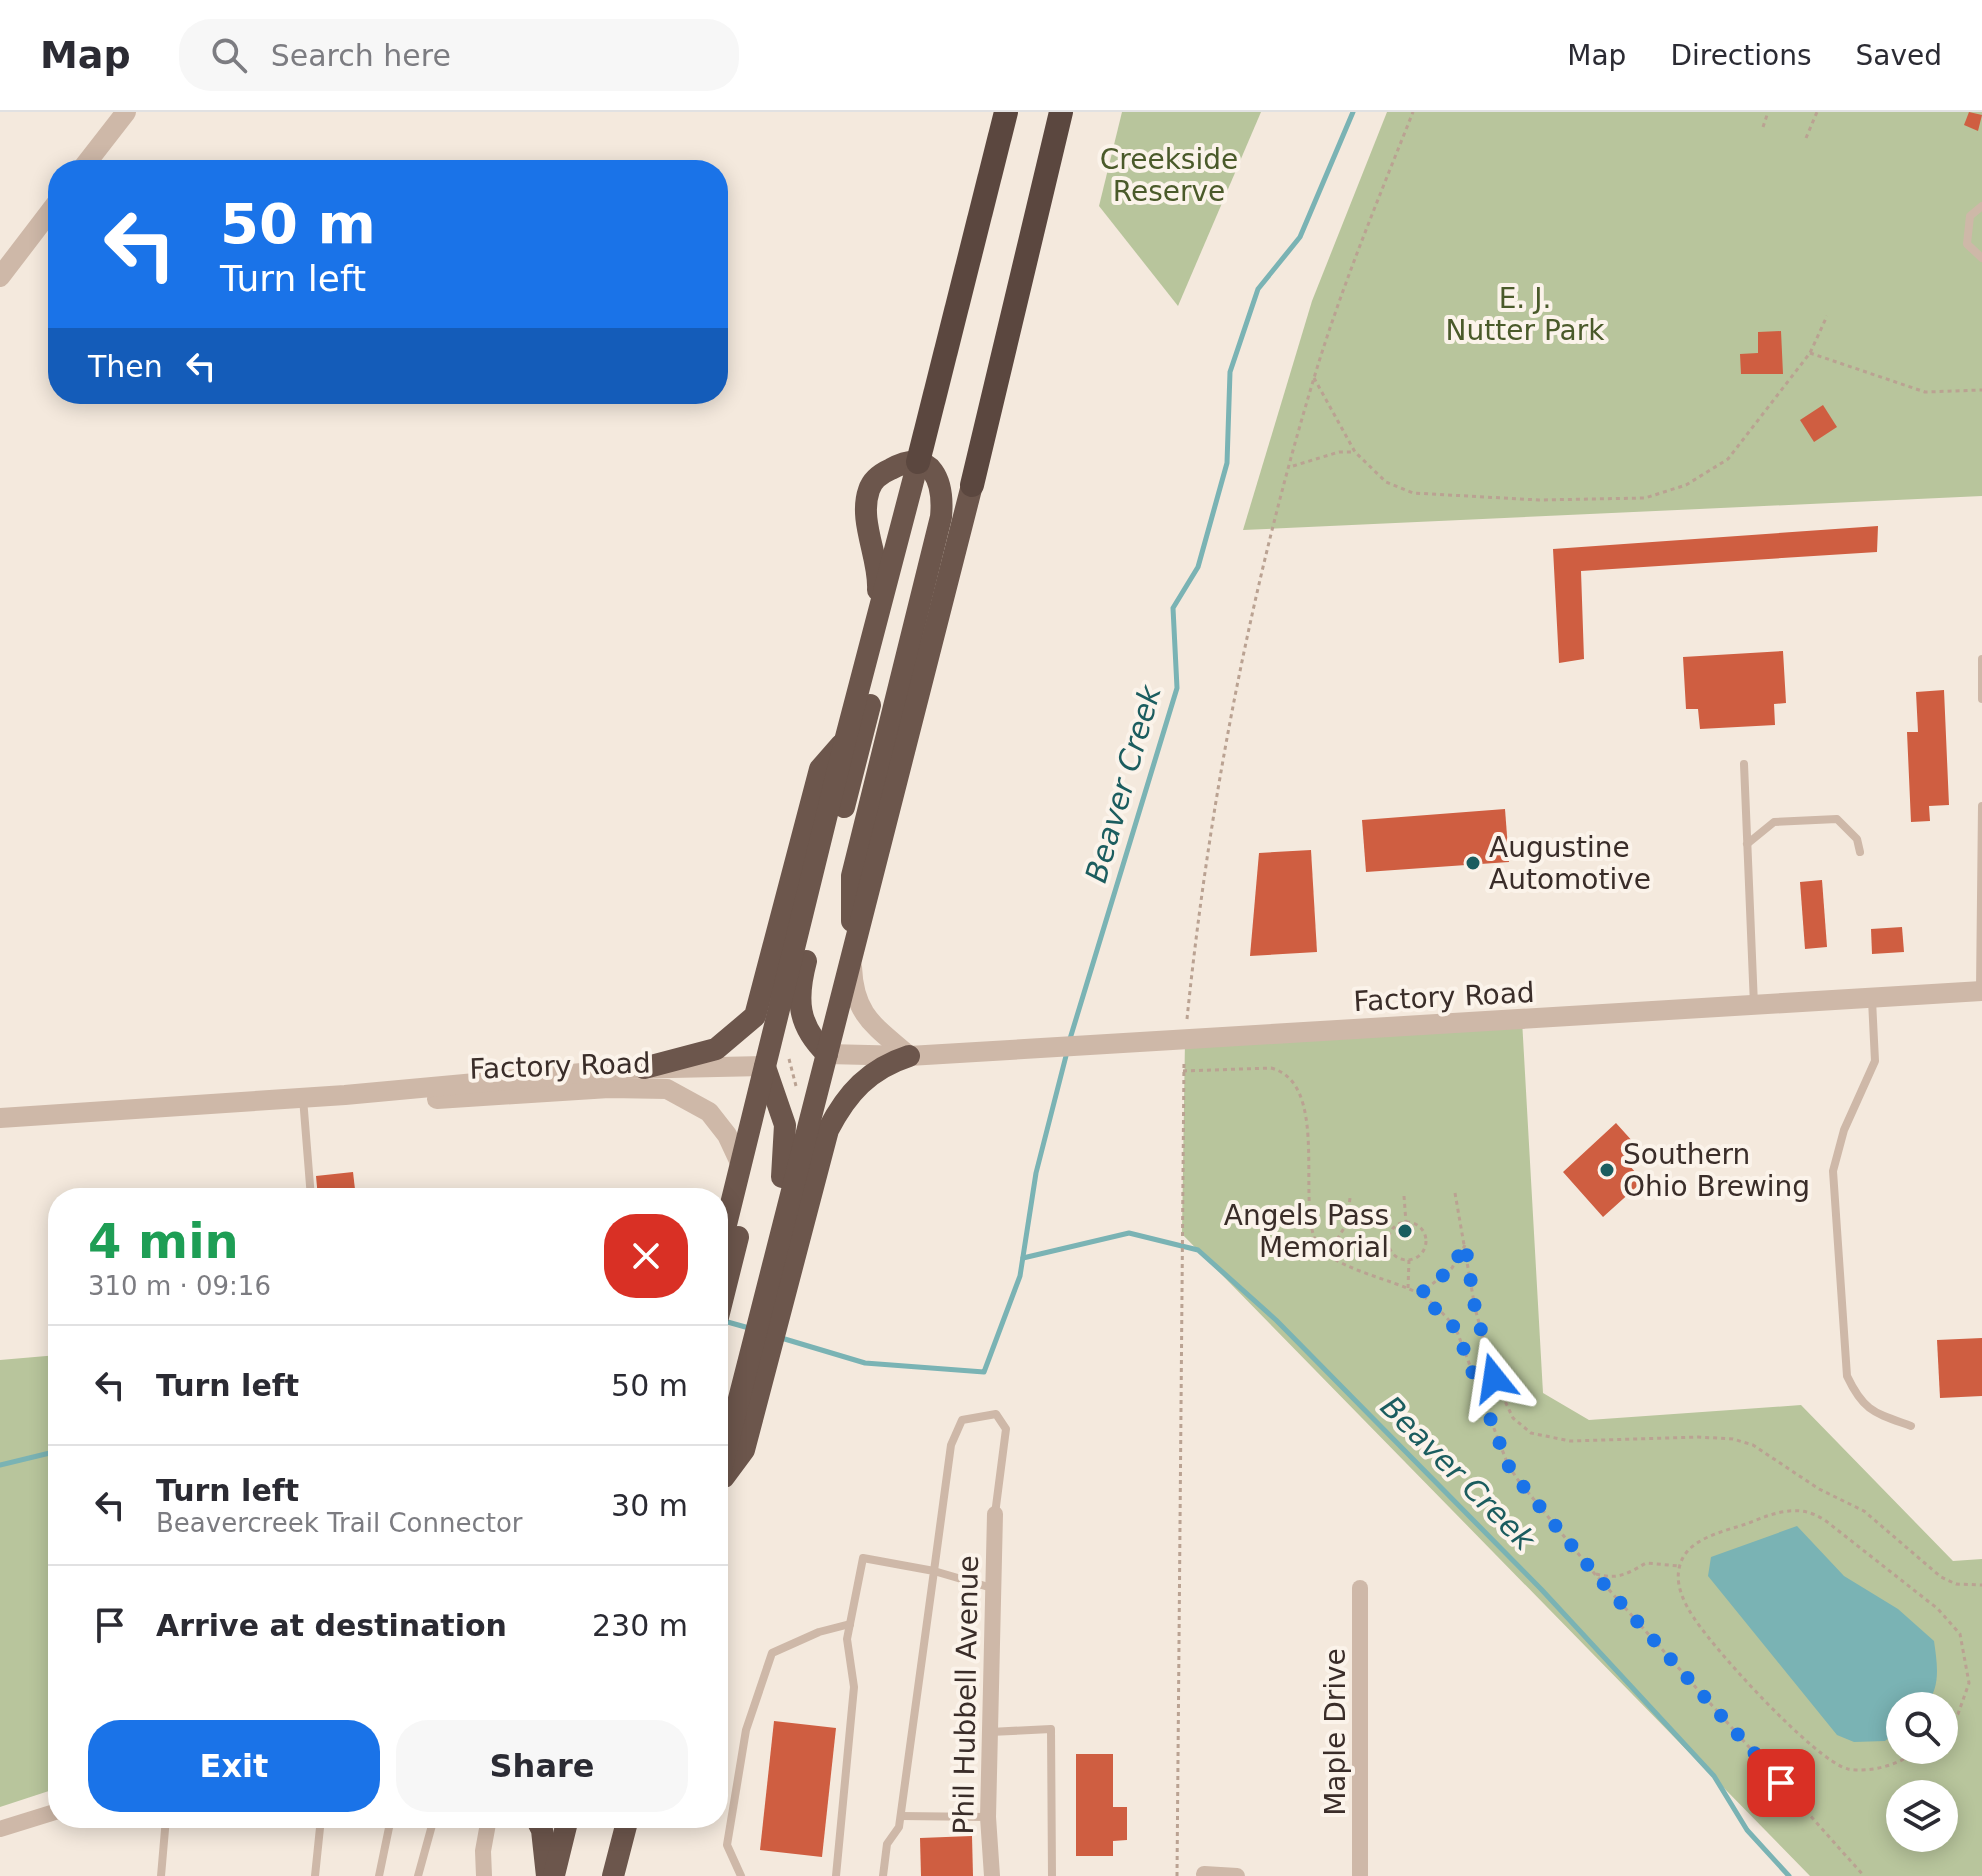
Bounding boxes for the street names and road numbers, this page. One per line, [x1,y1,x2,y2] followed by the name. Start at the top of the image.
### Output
[1353,976,1535,1018] street label: Factory Road
[469,1046,651,1086] street label: Factory Road
[947,1555,985,1835] street label: Phil Hubbell Avenue
[1319,1648,1352,1816] street label: Maple Drive

